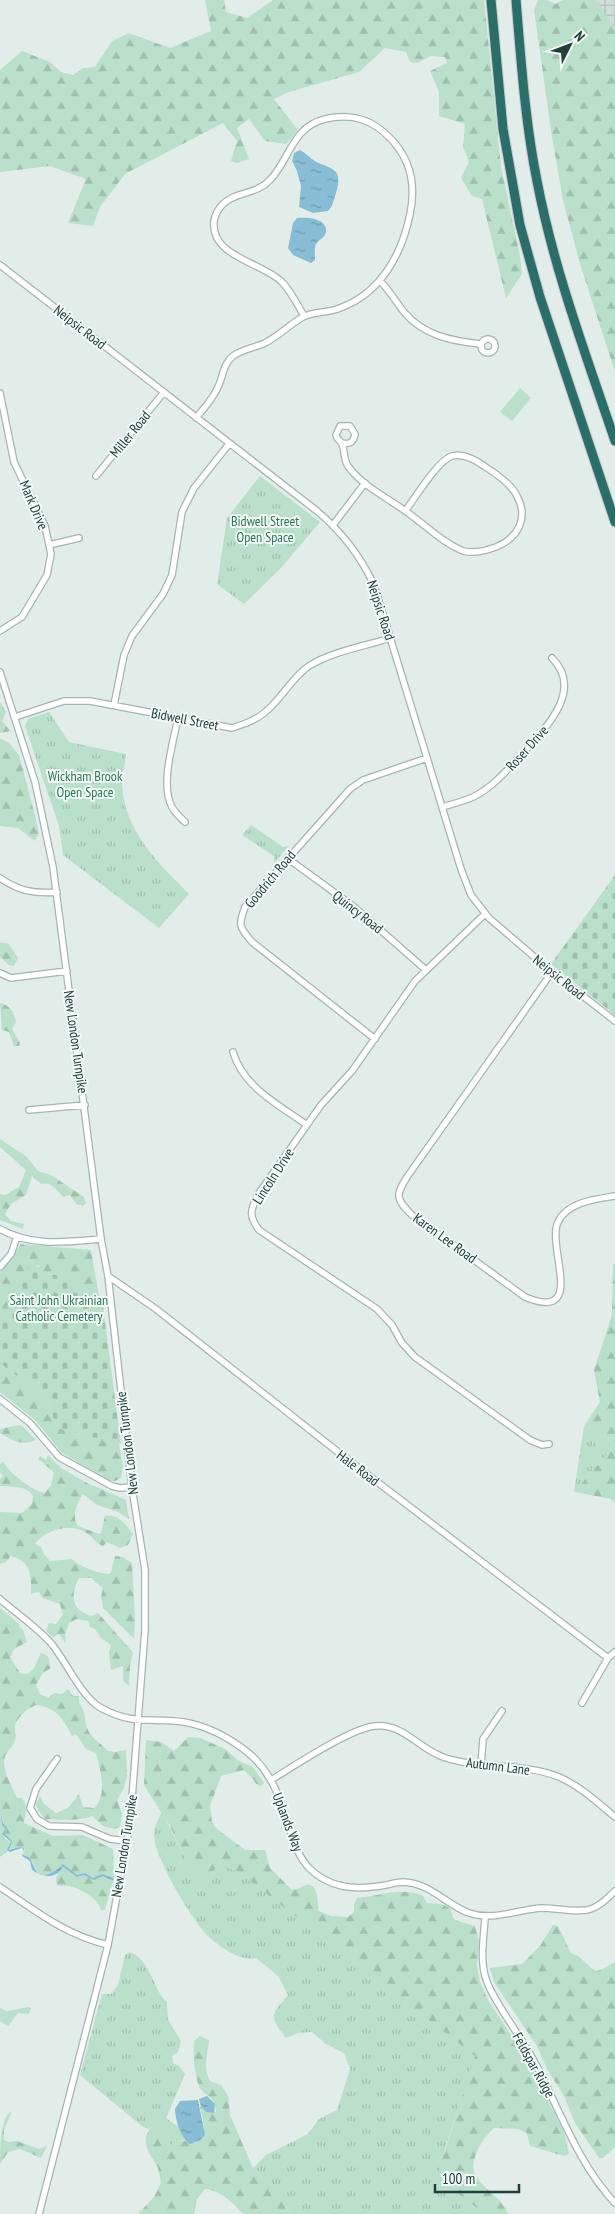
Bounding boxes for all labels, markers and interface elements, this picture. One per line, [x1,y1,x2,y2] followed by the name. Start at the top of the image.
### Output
[545,20,595,70] north arrow
[570,27,589,45] text: N
[50,301,110,353] street label: Neipsic Road
[106,407,154,461] street label: Miller Road
[16,478,52,533] street label: Mark Drive
[231,512,299,546] park label: Bidwell Street Open Space
[363,578,399,642] street label: Neipsic Road
[150,704,220,734] street label: Bidwell Street
[502,721,552,774] street label: Roser Drive
[48,767,123,801] park label: Wickham Brook Open Space
[241,846,299,912] street label: Goodrich Road
[329,887,387,937] street label: Quincy Road
[529,951,589,1003] street label: Neipsic Road
[60,989,92,1095] street label: New London Turnpike
[248,1144,298,1208] street label: Lincoln Drive
[410,1209,480,1267] street label: Karen Lee Road
[10,1291,108,1325] park label: Saint John Ukrainian Catholic Cemetery
[112,1390,142,1496] street label: New London Turnpike
[333,1446,383,1490] street label: Hale Road
[465,1753,531,1779] street label: Autumn Lane
[269,1790,308,1855] street label: Uplands Way
[107,1793,141,1899] street label: New London Turnpike
[509,2029,559,2101] street label: Feldspar Ridge
[435,2162,519,2194] scale bar
[442,2169,475,2188] text: 100 m

